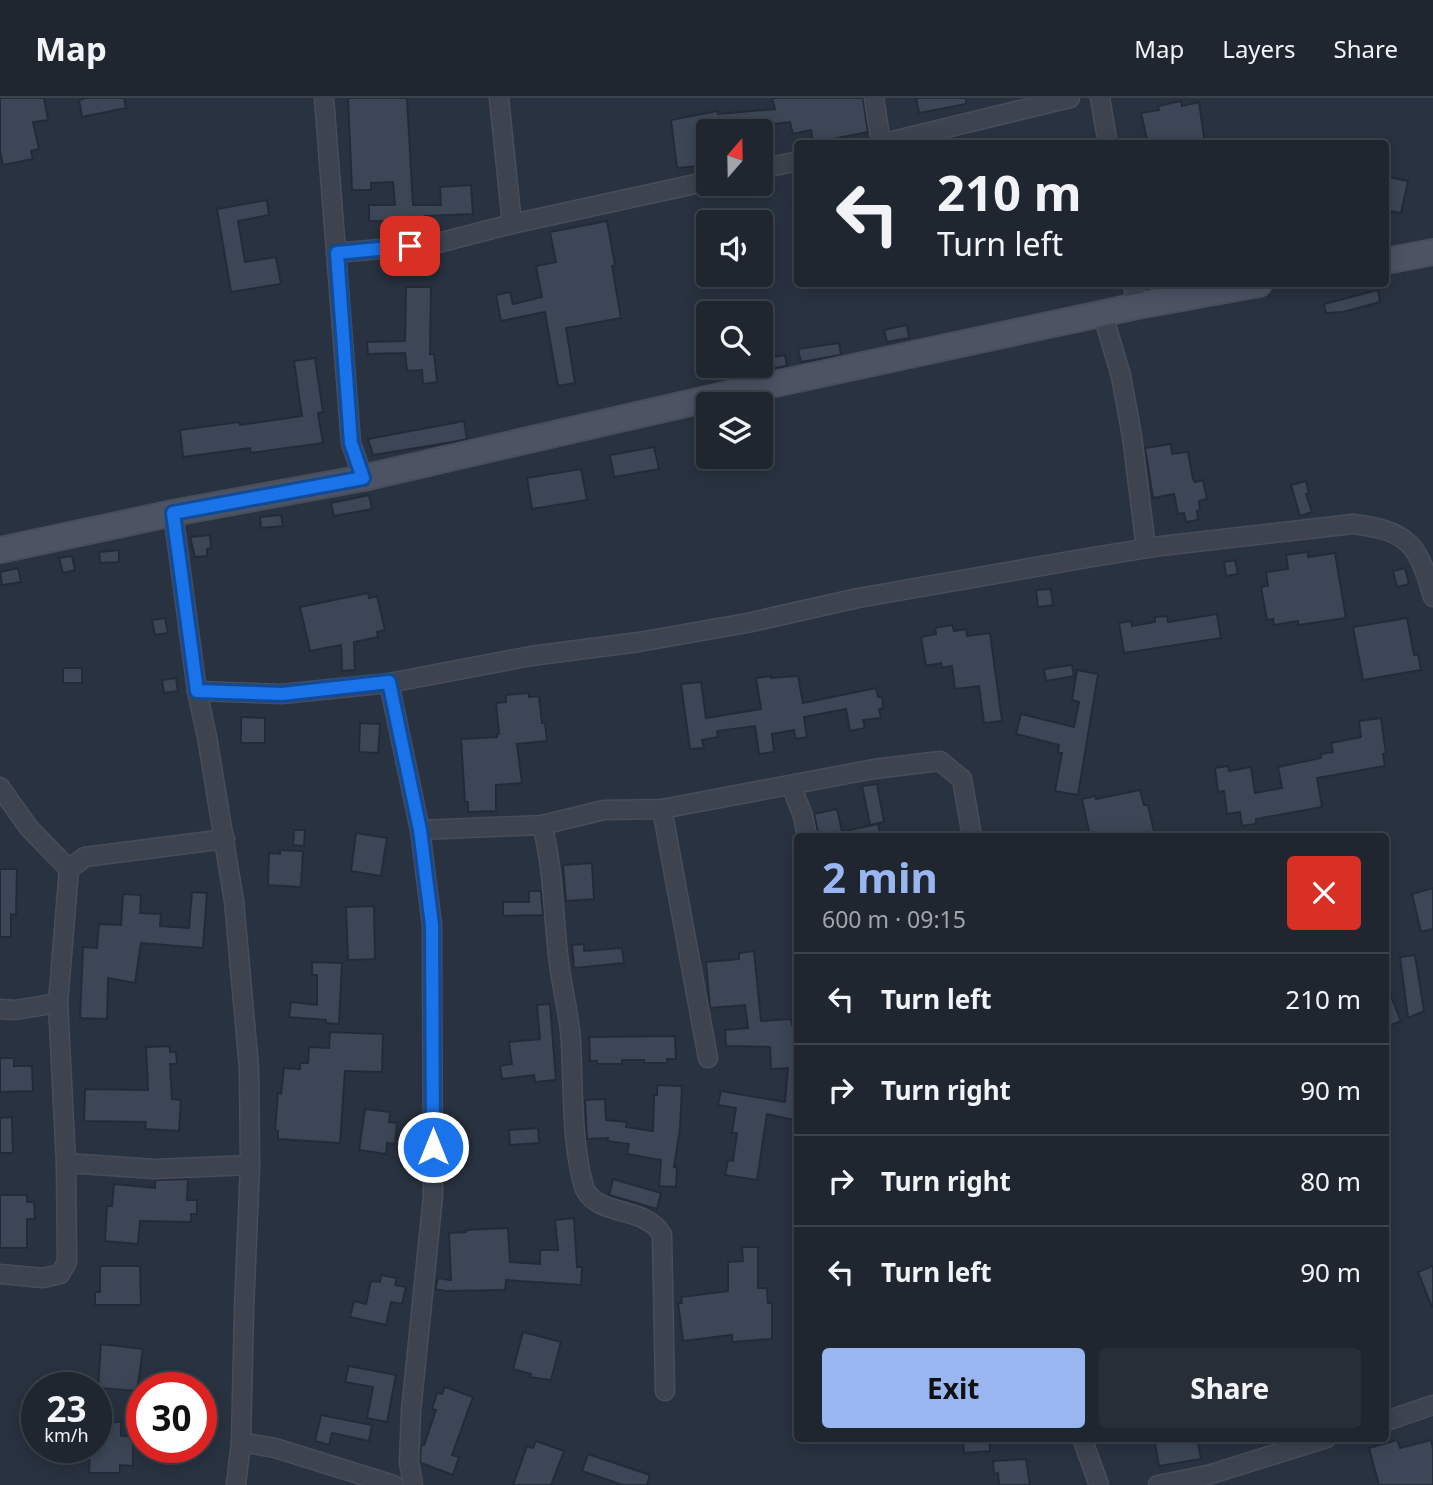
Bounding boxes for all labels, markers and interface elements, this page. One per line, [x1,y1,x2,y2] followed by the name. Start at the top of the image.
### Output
[35,26,107,71] text: Map
[1134,32,1184,65] text: Map
[1222,32,1296,65] text: Layers
[1334,32,1398,65] text: Share
[696,119,774,196] north arrow
[696,119,773,469] map controls
[937,159,1082,225] text: 210 m
[822,168,913,259] icon: left
[696,210,773,287] button: sound
[380,216,440,276] pin
[937,222,1063,265] text: Turn left
[391,227,429,265] icon: arrive
[696,301,773,378] button: search
[696,392,773,469] button: layers
[822,848,938,905] text: 2 min
[1287,856,1361,930] button: close
[822,903,966,935] text: 600 m · 09:15
[822,980,860,1018] icon: left
[881,981,992,1017] text: Turn left
[1285,981,1361,1017] text: 210 m
[822,1071,860,1109] icon: right
[881,1072,1011,1108] text: Turn right
[1300,1072,1361,1108] text: 90 m
[396,1110,470,1184] position arrow
[822,1162,860,1200] icon: right
[881,1163,1011,1199] text: Turn right
[1300,1163,1361,1199] text: 80 m
[822,1253,860,1291] icon: left
[881,1254,992,1290] text: Turn left
[1300,1254,1361,1290] text: 90 m
[822,1348,1085,1428] button: Exit
[1099,1348,1361,1428] button: Share
[126,1372,217,1463] speed limit sign: 30
[46,1385,87,1432] text: 23
[44,1423,89,1447] text: km/h

